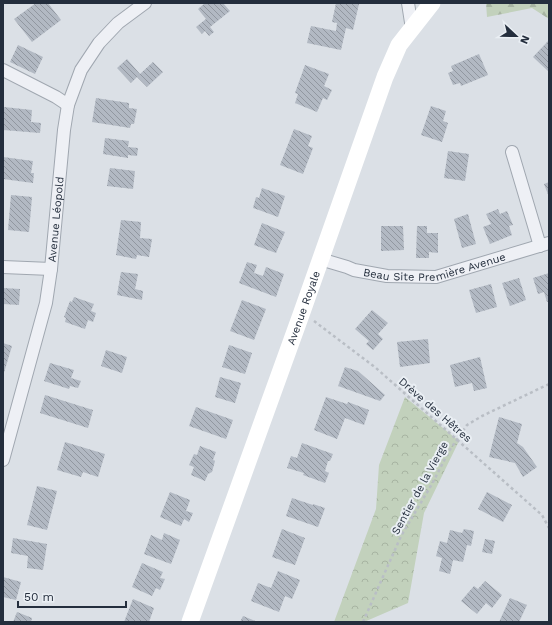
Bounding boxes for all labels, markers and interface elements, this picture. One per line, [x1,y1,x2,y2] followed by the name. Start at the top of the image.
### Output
[496,16,536,56] north arrow
[517,33,532,46] text: N
[45,176,66,263] street label: Avenue Léopold
[362,250,507,283] street label: Beau Site Première Avenue
[284,269,323,347] street label: Avenue Royale
[396,375,474,445] street label: Drève des Hêtres
[389,439,451,537] street label: Sentier de la Vierge
[18,583,126,609] scale bar
[24,590,54,604] text: 50 m

